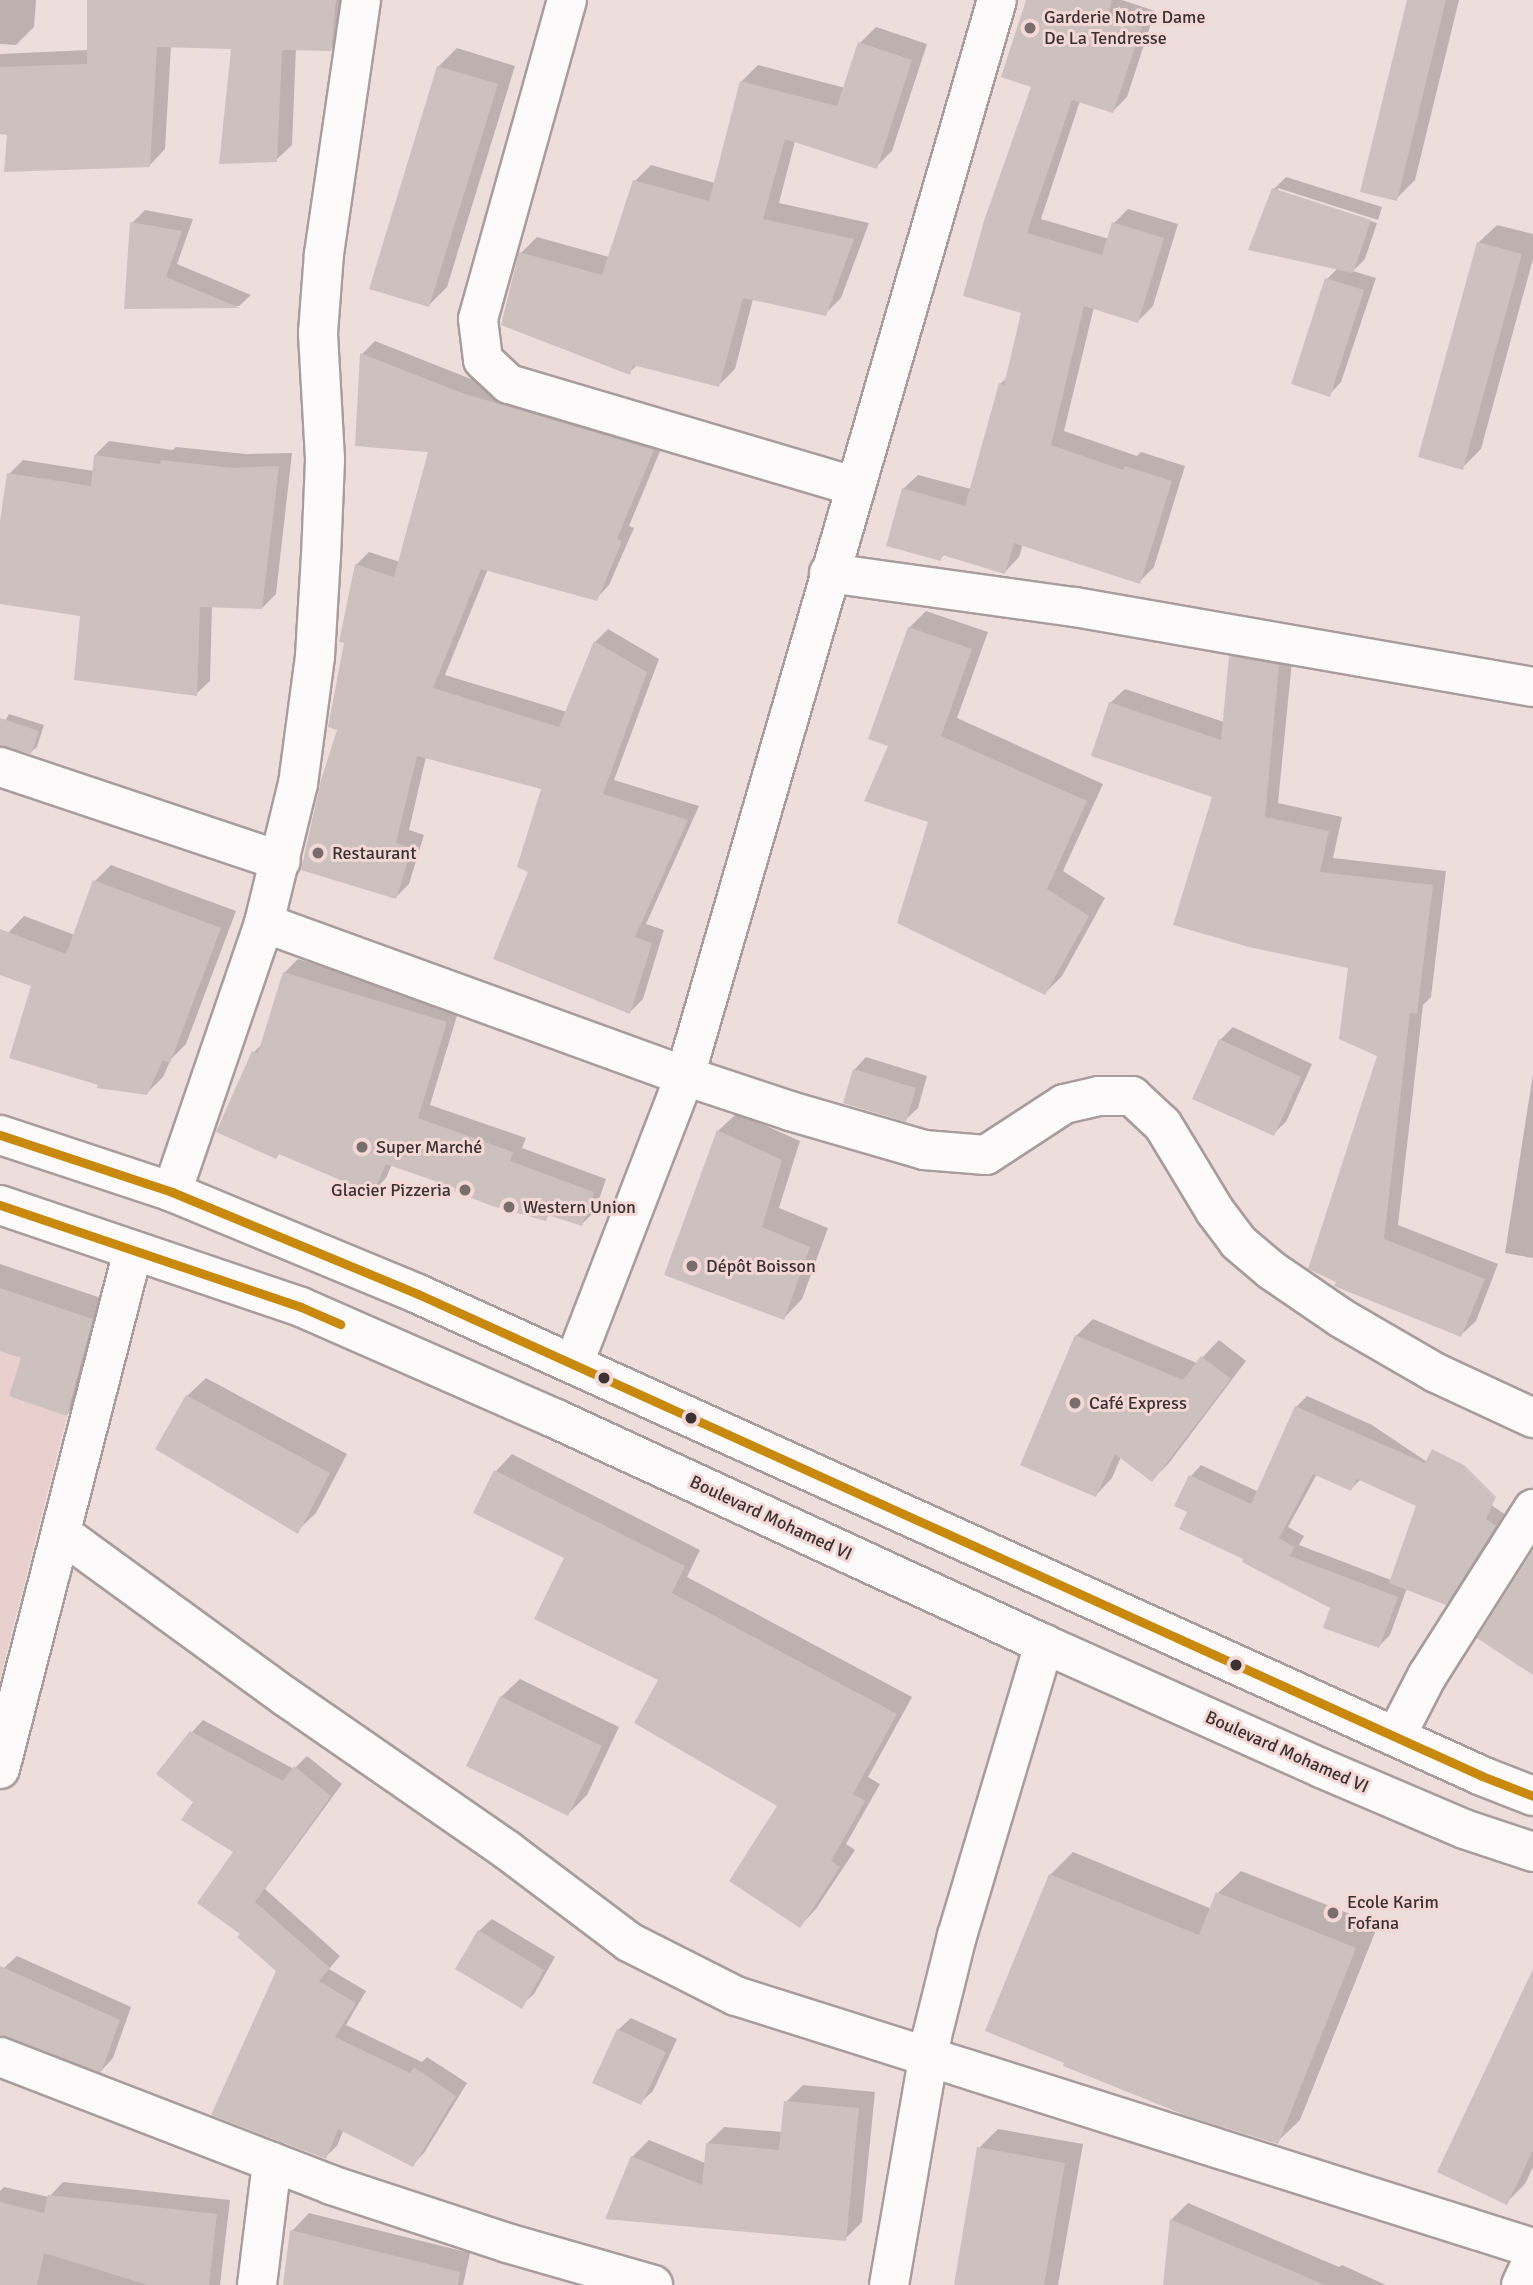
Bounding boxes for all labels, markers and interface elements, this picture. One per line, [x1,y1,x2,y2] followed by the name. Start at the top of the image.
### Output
[1044,7,1205,50] place label: Garderie Notre Dame De La Tendresse
[1022,20,1038,36] marker: Garderie Notre Dame De La Tendresse
[332,842,416,864] place label: Restaurant
[310,845,326,861] marker: Restaurant
[376,1136,482,1158] place label: Super Marché
[354,1139,370,1155] marker: Super Marché
[331,1179,451,1201] place label: Glacier Pizzeria
[457,1182,473,1198] marker: Glacier Pizzeria
[523,1196,636,1218] place label: Western Union
[501,1199,517,1215] marker: Western Union
[706,1255,816,1277] place label: Dépôt Boisson
[684,1258,700,1274] marker: Dépôt Boisson
[597,1371,611,1385] unlabelled marker
[1089,1392,1187,1414] place label: Café Express
[1067,1395,1083,1411] marker: Café Express
[684,1411,698,1425] unlabelled marker
[686,1471,856,1565] street label: Boulevard Mohamed VI
[1229,1658,1243,1672] unlabelled marker
[1202,1706,1372,1798] street label: Boulevard Mohamed VI
[1347,1892,1439,1934] place label: Ecole Karim Fofana
[1325,1905,1341,1921] marker: Ecole Karim Fofana

